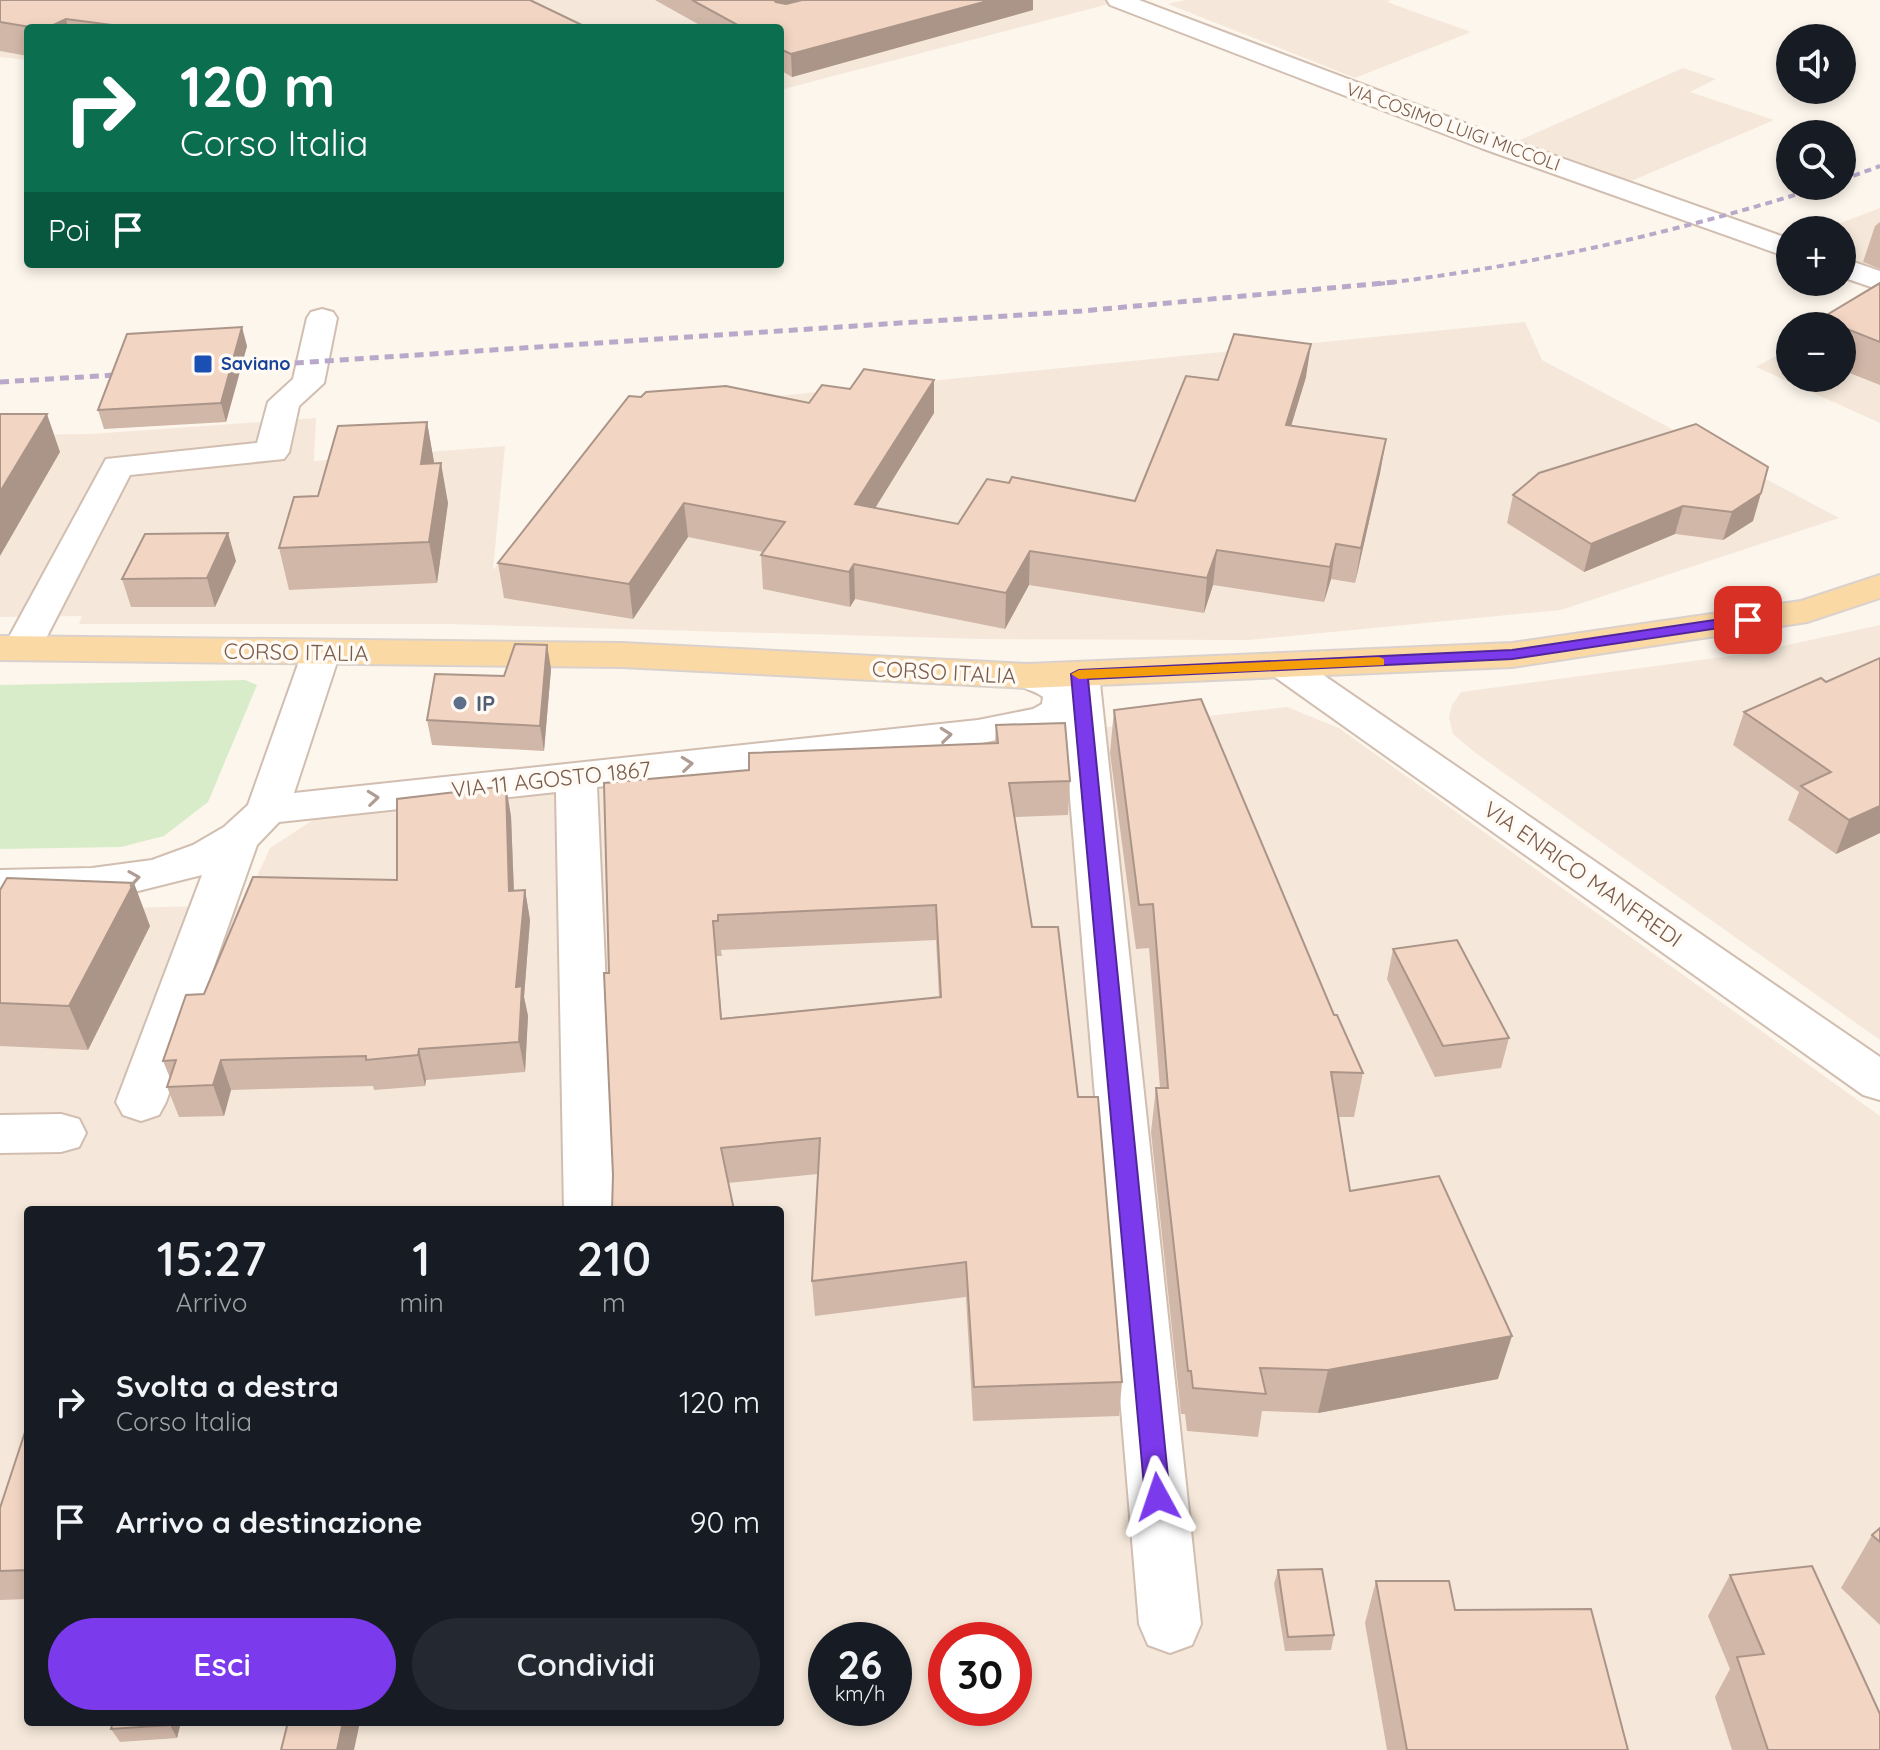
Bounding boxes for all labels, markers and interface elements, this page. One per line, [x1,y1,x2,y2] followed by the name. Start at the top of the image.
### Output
[1776,24,1856,392] map controls
[1776,24,1856,104] button: sound
[180,51,335,121] text: 120 m
[48,56,152,160] icon: right
[1343,77,1563,176] street label: VIA COSIMO LUIGI MICCOLI
[180,120,368,165] text: Corso Italia
[1776,120,1856,200] button: search
[106,208,150,252] icon: arrive
[48,211,90,249] text: Poi
[1776,216,1856,296] button: +
[1776,312,1856,392] button: −
[221,352,290,375] place label: Saviano
[192,353,214,375] marker: Saviano
[1714,586,1782,654] pin
[1726,598,1770,642] icon: arrive
[223,637,369,667] street label: CORSO ITALIA
[871,654,1017,690] street label: CORSO ITALIA
[476,689,495,717] place label: IP
[451,694,469,712] marker: IP
[940,727,953,744] one-way arrow
[450,755,652,803] street label: VIA 11 AGOSTO 1867
[681,755,694,772] one-way arrow
[367,790,380,807] one-way arrow
[1478,795,1688,953] street label: VIA ENRICO MANFREDI
[127,870,141,887] one-way arrow
[157,1228,267,1288] text: 15:27
[412,1228,431,1288] text: 1
[577,1228,651,1288] text: 210
[176,1286,248,1319] text: Arrivo
[399,1286,444,1319] text: min
[602,1286,626,1319] text: m
[116,1367,339,1405] text: Svolta a destra
[48,1380,92,1424] icon: right
[679,1383,760,1421] text: 120 m
[116,1405,252,1438] text: Corso Italia
[1116,1455,1200,1539] position arrow
[48,1500,92,1544] icon: arrive
[116,1503,422,1541] text: Arrivo a destinazione
[690,1503,760,1541] text: 90 m
[48,1618,396,1710] button: Esci
[412,1618,760,1710] button: Condividi
[928,1622,1032,1726] speed limit sign: 30
[838,1639,882,1689] text: 26
[835,1681,885,1706] text: km/h

